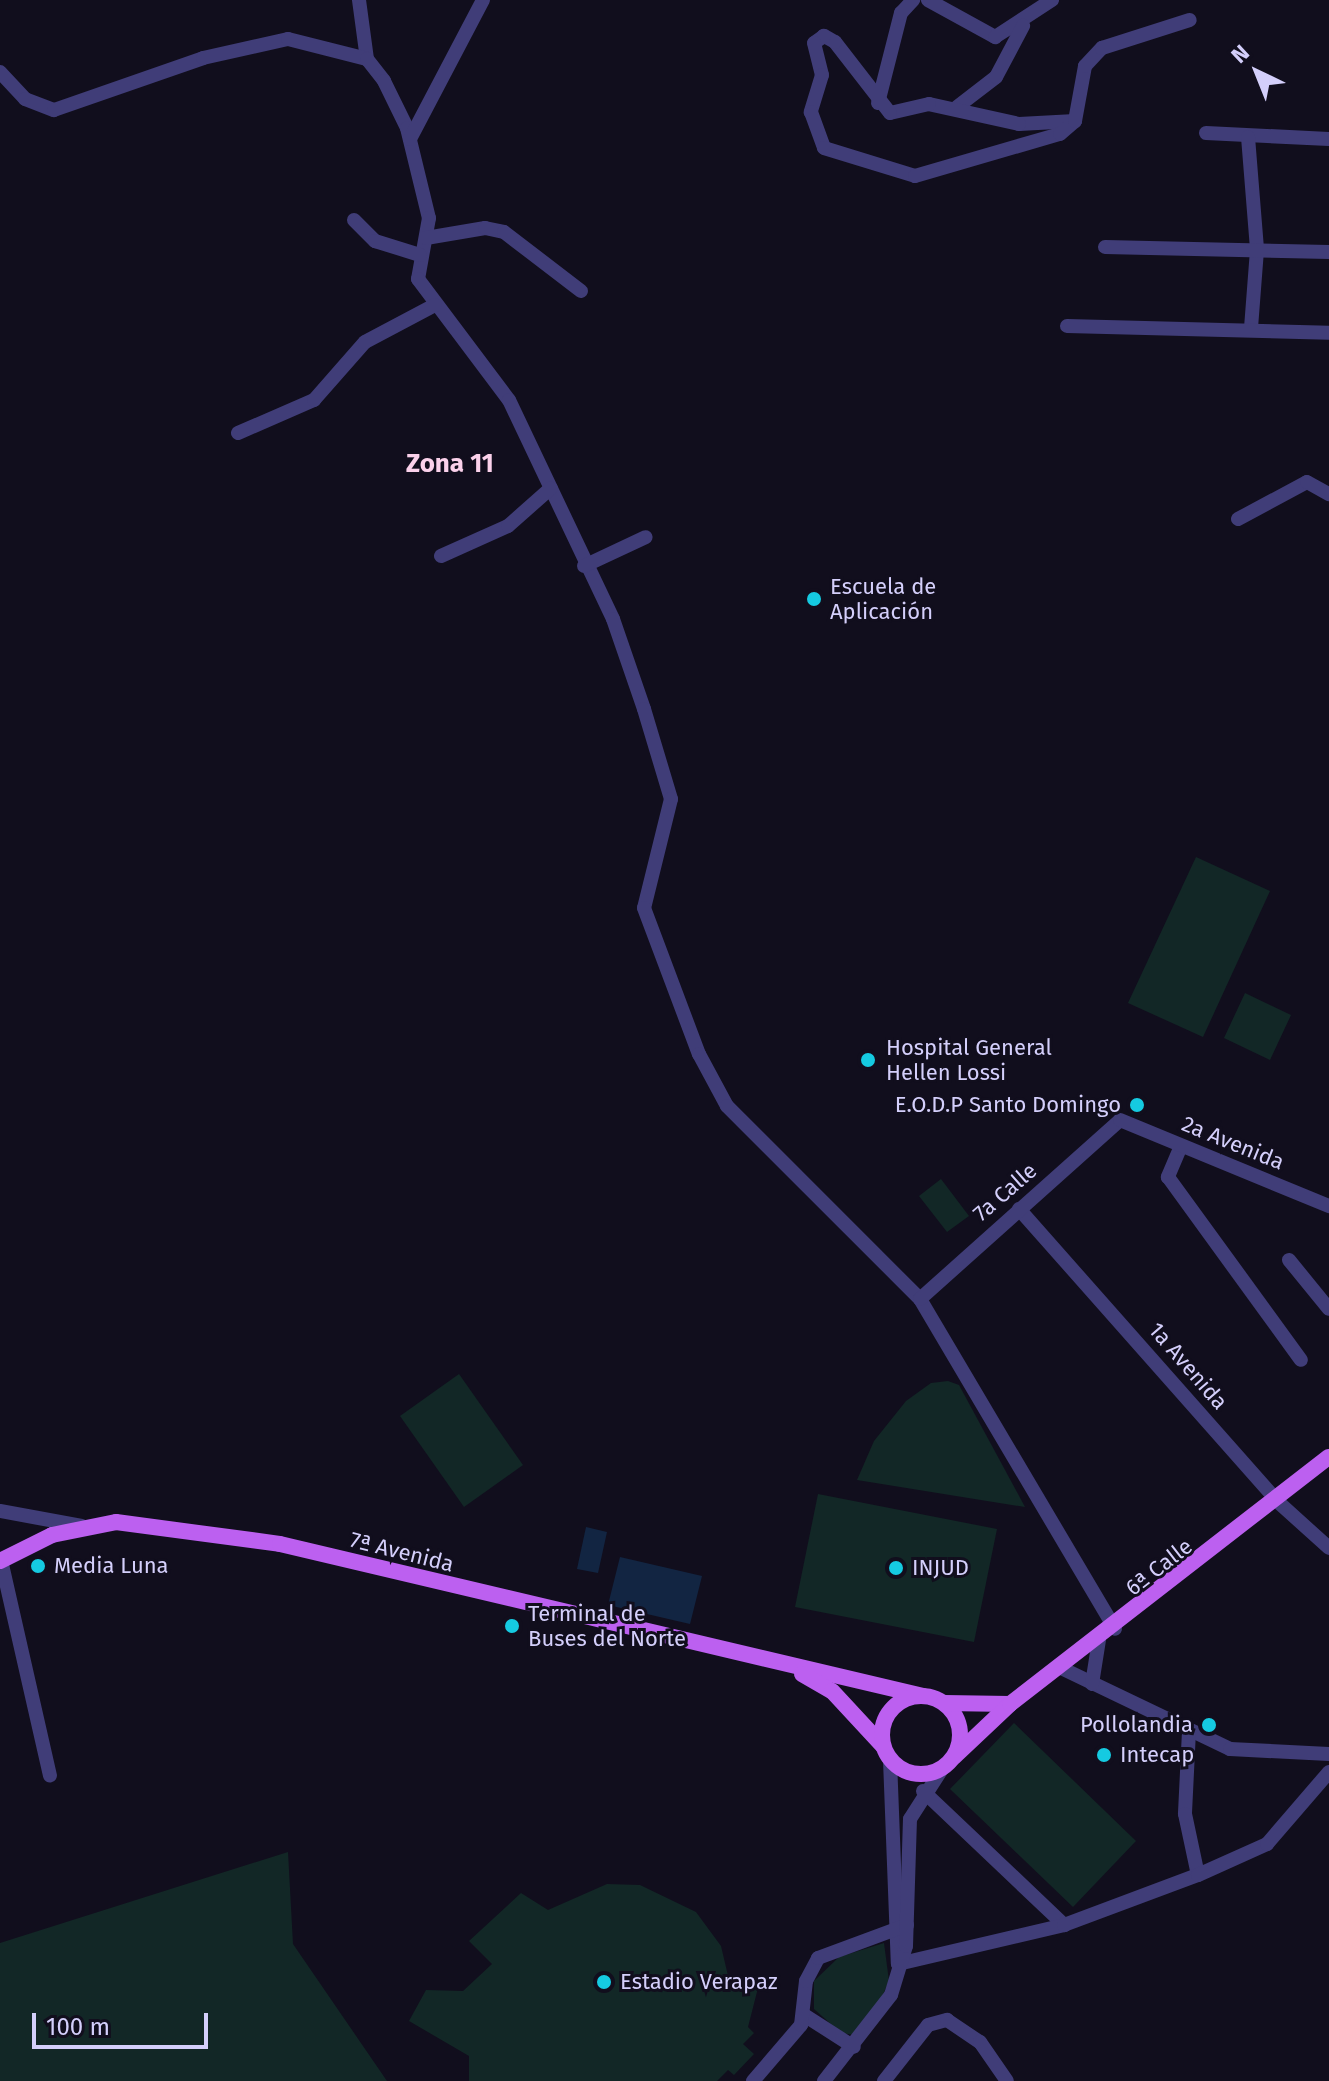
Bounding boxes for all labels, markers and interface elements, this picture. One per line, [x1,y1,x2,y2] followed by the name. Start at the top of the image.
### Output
[1217,32,1297,112] north arrow
[1226,39,1255,69] text: N
[406,448,494,480] district label: Zona 11
[830,573,936,624] place label: Escuela de Aplicación
[805,590,823,608] marker: Escuela de Aplicación
[886,1034,1052,1086] place label: Hospital General Hellen Lossi
[857,1049,879,1071] marker: Hospital General Hellen Lossi
[895,1092,1121,1118] place label: E.O.D.P Santo Domingo
[1128,1096,1146,1114] marker: E.O.D.P Santo Domingo
[1178,1111,1288,1175] street label: 2a Avenida
[968,1157,1042,1227] street label: 7a Calle
[1143,1317,1233,1415] street label: 1a Avenida
[347,1526,457,1578] street label: 7ª Avenida
[1120,1533,1198,1601] street label: 6ª Calle
[54,1553,169,1579] place label: Media Luna
[912,1555,969,1581] place label: INJUD
[29,1557,47,1575] marker: Media Luna
[887,1559,905,1577] marker: INJUD
[528,1600,686,1652] place label: Terminal de Buses del Norte
[503,1617,521,1635] marker: Terminal de Buses del Norte
[1080,1712,1193,1738] place label: Pollolandia
[1200,1716,1218,1734] marker: Pollolandia
[1120,1742,1194,1768] place label: Intecap
[1095,1746,1113,1764] marker: Intecap
[620,1969,778,1995] place label: Estadio Verapaz
[595,1973,613,1991] marker: Estadio Verapaz
[36,1997,212,2047] scale bar
[46,2013,110,2041] text: 100 m

